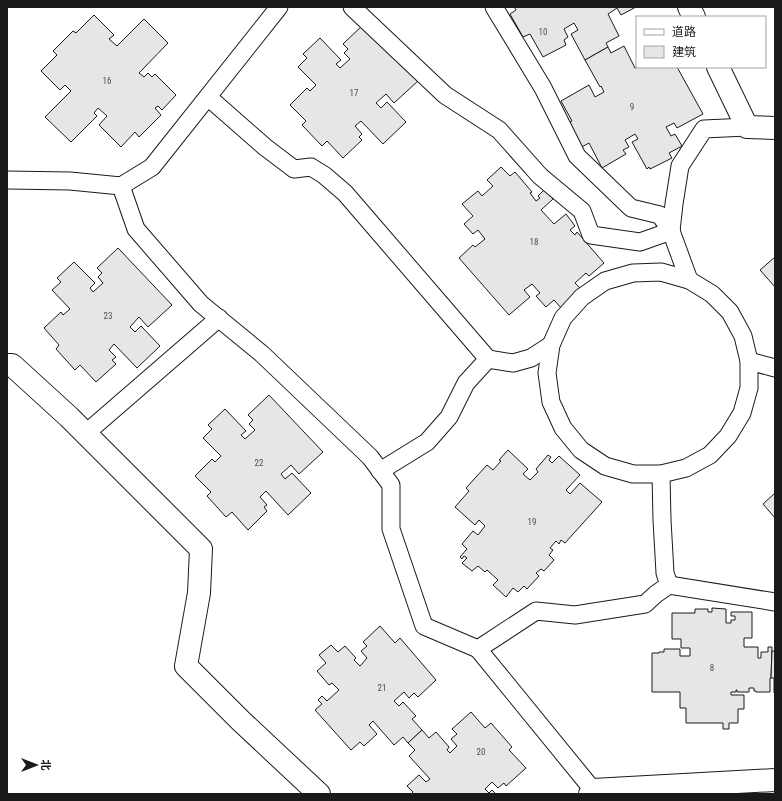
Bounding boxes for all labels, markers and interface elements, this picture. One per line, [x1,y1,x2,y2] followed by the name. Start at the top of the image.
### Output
[636,16,766,68] legend
[672,25,696,39] text: 道路
[539,27,547,37] house number: 10
[672,45,696,59] text: 建筑
[103,76,111,86] house number: 16
[350,88,359,98] house number: 17
[630,102,634,112] house number: 9
[530,237,538,247] house number: 18
[104,311,112,321] house number: 23
[255,458,264,468] house number: 22
[528,517,536,527] house number: 19
[710,663,714,673] house number: 8
[378,683,386,693] house number: 21
[16,745,56,785] north arrow
[477,747,485,757] house number: 20
[39,760,52,771] text: 北

